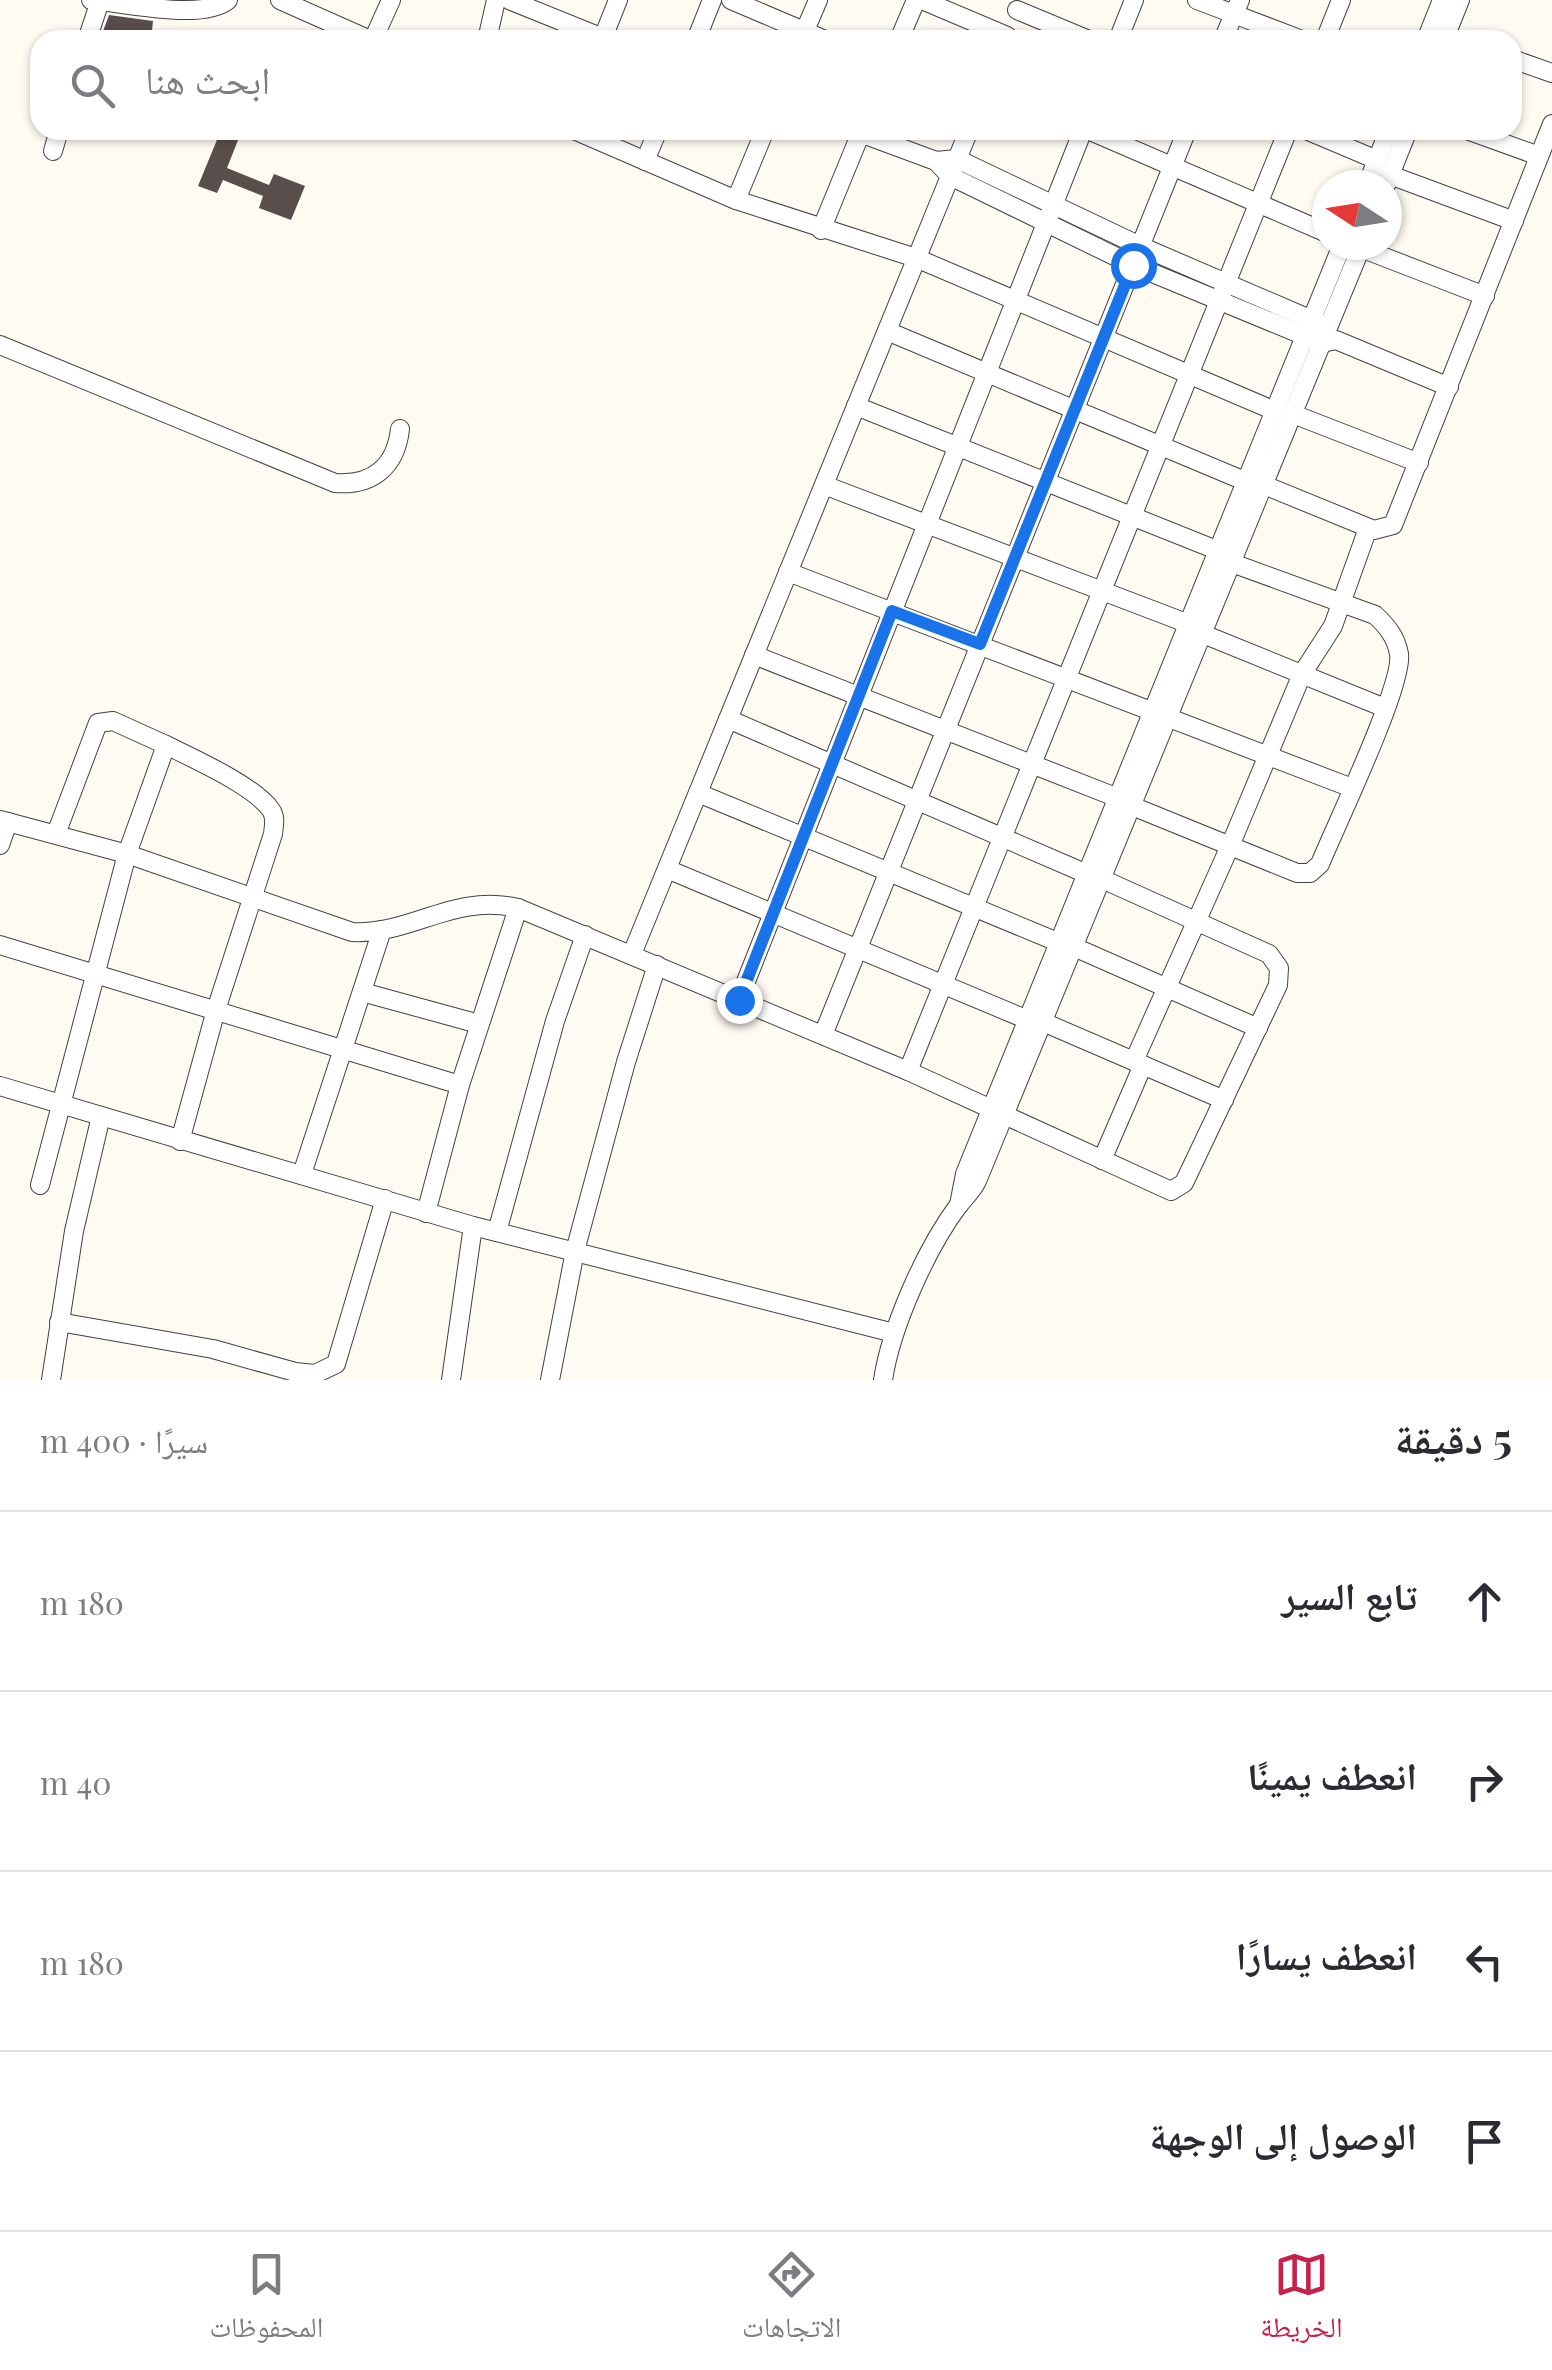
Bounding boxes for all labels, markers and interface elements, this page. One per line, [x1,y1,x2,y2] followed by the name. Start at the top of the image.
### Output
[30,30,1522,140] search box
[145,53,270,104] text: ابحث هنا
[65,58,120,113] icon: search
[1312,170,1402,260] north arrow
[1111,243,1157,289] route start
[717,978,763,1024] route end
[1395,1409,1512,1465] text: 5 دقيقة
[40,1418,208,1461] text: سيرًا · 400 m
[1281,1569,1417,1620] text: تابع السير
[1457,1574,1512,1629] icon: ahead
[40,1580,124,1623] text: 180 m
[1247,1749,1417,1800] text: انعطف يمينًا
[1457,1754,1512,1809] icon: right
[40,1760,111,1803] text: 40 m
[1236,1929,1417,1980] text: انعطف يسارًا
[1457,1934,1512,1989] icon: left
[40,1940,124,1983] text: 180 m
[1149,2109,1417,2160] text: الوصول إلى الوجهة
[1457,2114,1512,2169] icon: arrive
[209,2247,323,2355] tab: المحفوظات
[742,2247,841,2355] tab: الاتجاهات
[1260,2247,1343,2355] tab: الخريطة

